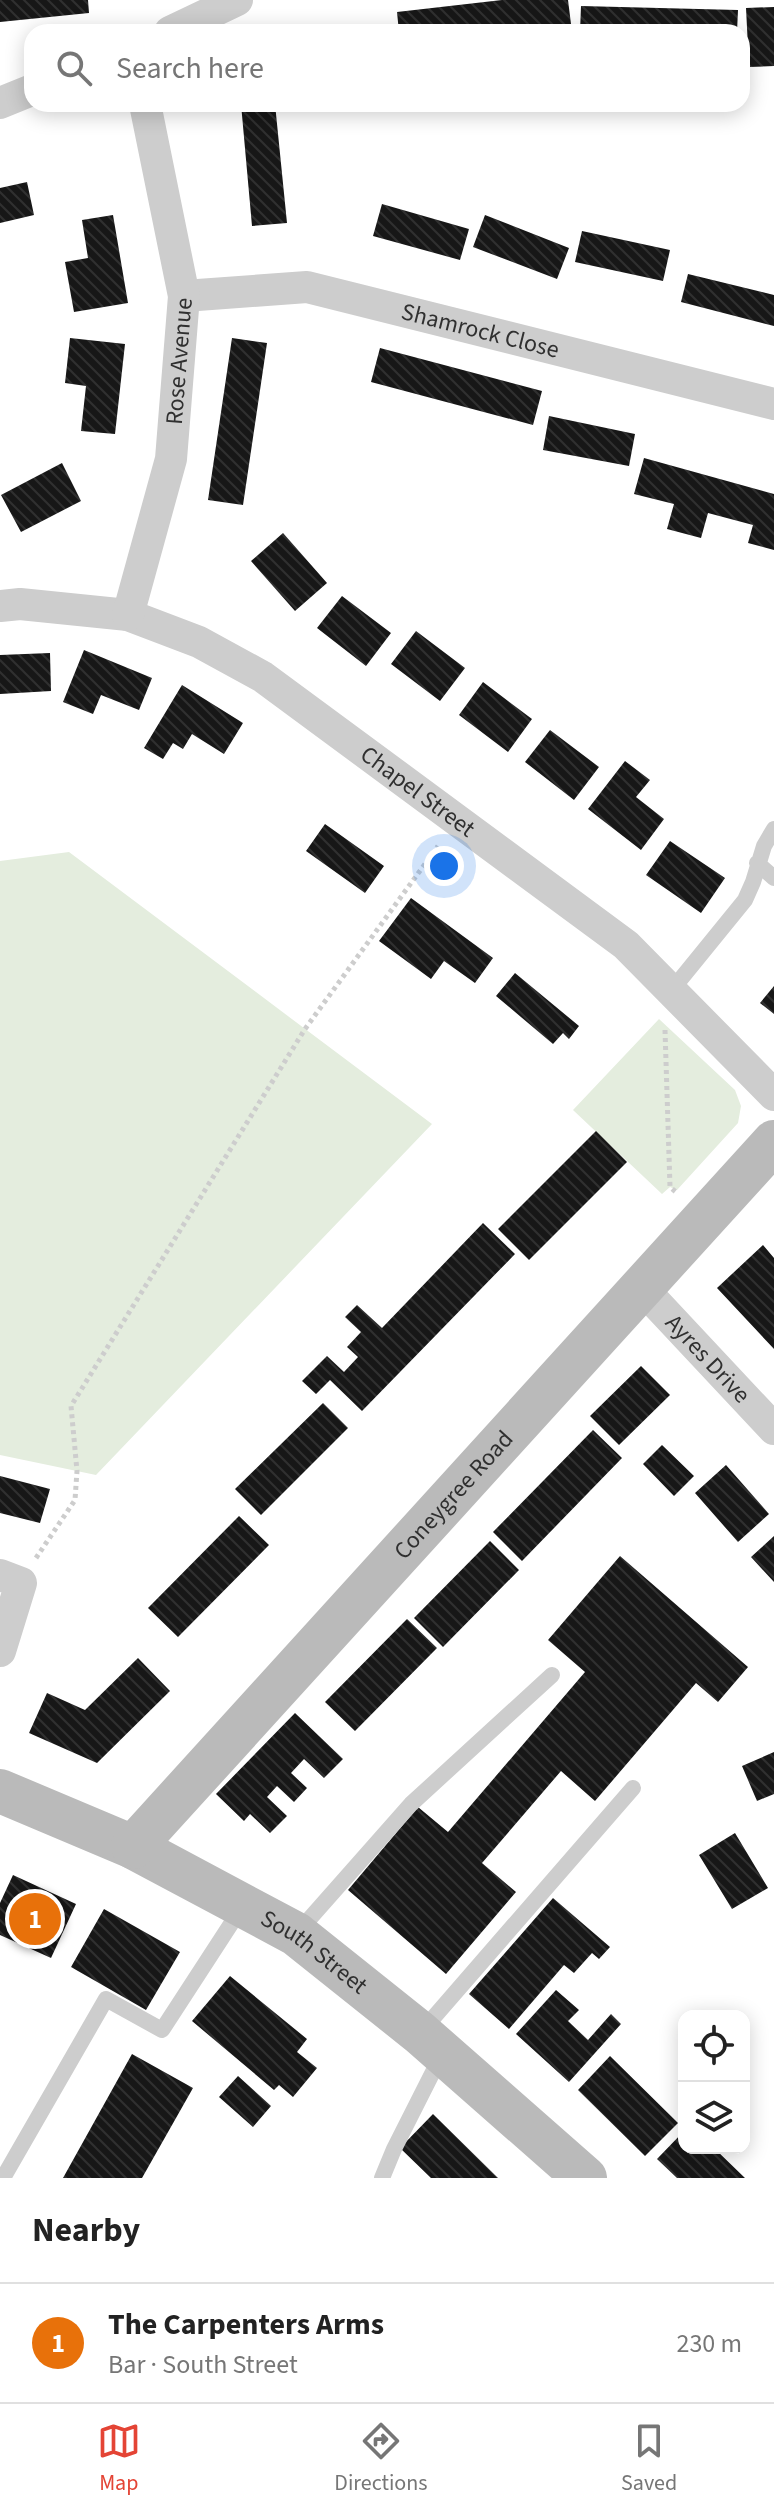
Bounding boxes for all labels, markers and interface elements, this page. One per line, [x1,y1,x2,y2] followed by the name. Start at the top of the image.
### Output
[24,24,750,112] search box
[52,46,96,90] icon: search
[116,47,264,90] text: Search here
[398,294,563,368] street label: Shamrock Close
[157,296,202,426] street label: Rose Avenue
[353,737,482,846] street label: Chapel Street
[424,846,464,886] your location
[657,1306,758,1411] street label: Ayres Drive
[386,1423,522,1567] street label: Coneygree Road
[9,1889,61,1949] pin: 1
[254,1901,375,2003] street label: South Street
[678,2010,750,2154] map controls
[678,2010,750,2082] button: locate
[678,2082,750,2154] button: layers
[32,2206,140,2255] text: Nearby
[108,2303,384,2346] text: The Carpenters Arms
[51,2325,65,2362] text: 1
[676,2325,742,2362] text: 230 m
[108,2346,298,2383] text: Bar · South Street
[97,2419,141,2499] tab: Map
[334,2419,427,2499] tab: Directions
[621,2419,677,2499] tab: Saved

